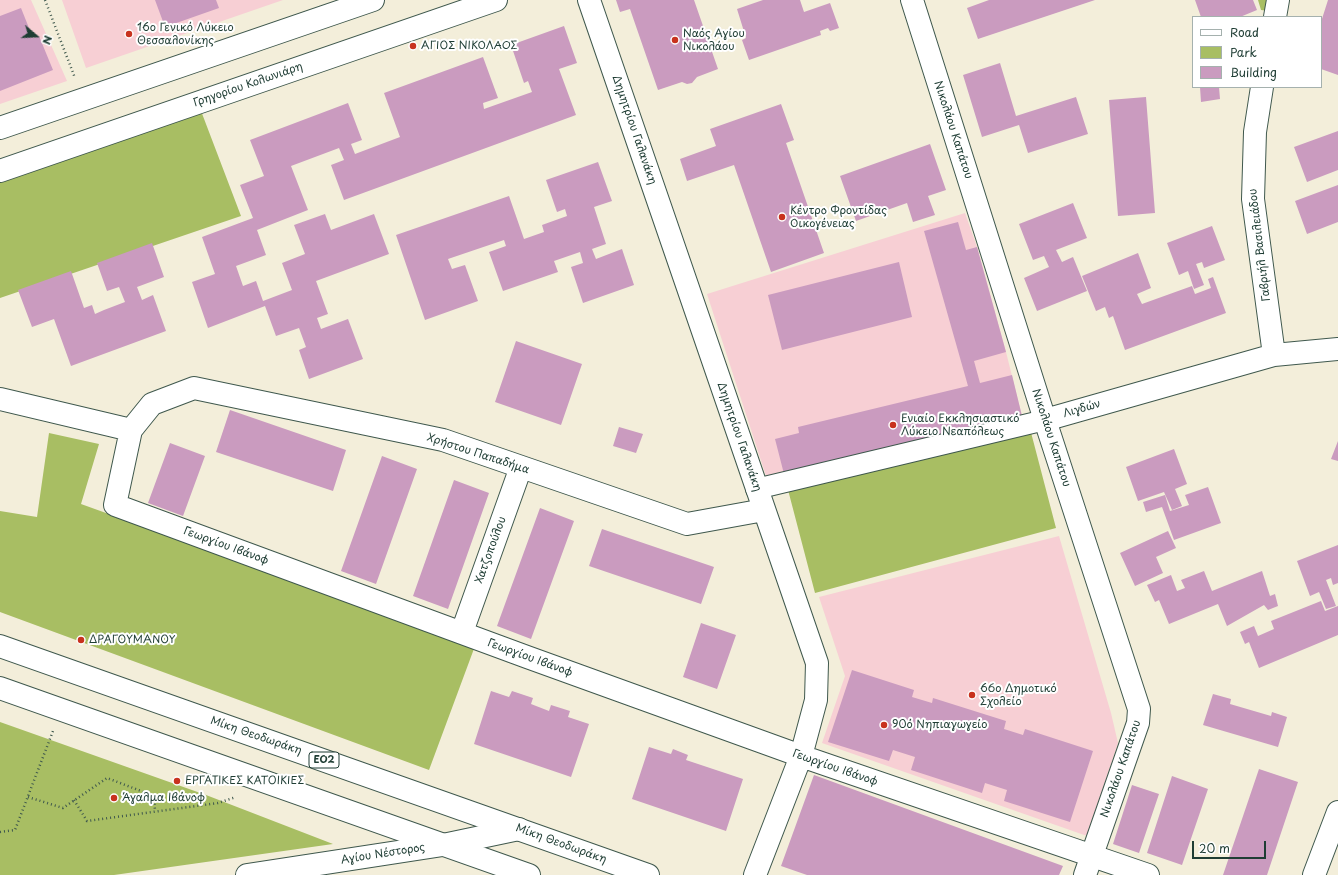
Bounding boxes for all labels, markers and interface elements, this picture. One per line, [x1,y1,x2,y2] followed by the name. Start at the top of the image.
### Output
[16,16,56,56] north arrow
[1192,16,1322,88] legend
[137,21,234,47] place label: 16ο Γενικό Λύκειο Θεσσαλονίκης
[1230,23,1259,41] text: Road
[683,27,745,53] place label: Ναός Αγίου Νικολάου
[124,29,134,39] marker: 16ο Γενικό Λύκειο Θεσσαλονίκης
[38,33,57,47] text: N
[670,35,680,45] marker: Ναός Αγίου Νικολάου
[421,39,517,53] place label: ΑΓΙΟΣ ΝΙΚΟΛΑΟΣ
[408,41,418,51] marker: ΑΓΙΟΣ ΝΙΚΟΛΑΟΣ
[1230,43,1257,61] text: Park
[192,60,304,110] street label: Γρηγορίου Κολωνιάρη
[1230,63,1277,81] text: Building
[609,74,659,186] street label: Δημητρίου Γαλανάκη
[931,79,975,181] street label: Νικολάου Καπάτου
[1247,188,1273,302] street label: Γαβριήλ Βασιλειάδου
[790,204,887,230] place label: Κέντρο Φροντίδας Οικογένειας
[777,212,787,222] marker: Κέντρο Φροντίδας Οικογένειας
[714,381,764,493] street label: Δημητρίου Γαλανάκη
[1029,387,1073,489] street label: Νικολάου Καπάτου
[1062,397,1102,421] street label: Λιγδών
[901,412,1019,438] place label: Ενιαίο Εκκλησιαστικό Λύκειο Νεαπόλεως
[888,420,898,430] marker: Ενιαίο Εκκλησιαστικό Λύκειο Νεαπόλεως
[425,431,531,477] street label: Χρήστου Παπαδήμα
[473,515,509,585] street label: Χατζοπούλου
[182,524,270,568] street label: Γεωργίου Ιβάνοφ
[89,633,175,647] place label: ΔΡΑΓΟΥΜΑΝΟΥ
[76,635,86,645] marker: ΔΡΑΓΟΥΜΑΝΟΥ
[486,636,574,680] street label: Γεωργίου Ιβάνοφ
[980,682,1057,708] place label: 66ο Δημοτικό Σχολείο
[967,690,977,700] marker: 66ο Δημοτικό Σχολείο
[209,714,303,758] street label: Μίκη Θεοδωράκη
[892,718,987,732] place label: 90ό Νηπιαγωγείο
[1098,719,1144,819] street label: Νικολάου Καπάτου
[879,720,889,730] marker: 90ό Νηπιαγωγείο
[790,747,880,789] street label: Γεωργίου Ιβάνοφ
[309,752,339,768] road number: ΕΟ2
[185,774,304,788] place label: ΕΡΓΑΤΙΚΕΣ ΚΑΤΟΙΚΙΕΣ
[172,776,182,786] marker: ΕΡΓΑΤΙΚΕΣ ΚΑΤΟΙΚΙΕΣ
[122,791,205,805] place label: Άγαλμα Ιβάνοφ
[109,793,119,803] marker: Άγαλμα Ιβάνοφ
[514,821,608,867] street label: Μίκη Θεοδωράκη
[1194,833,1268,859] scale bar
[1199,839,1230,857] text: 20 m
[340,841,426,867] street label: Αγίου Νέστορος

